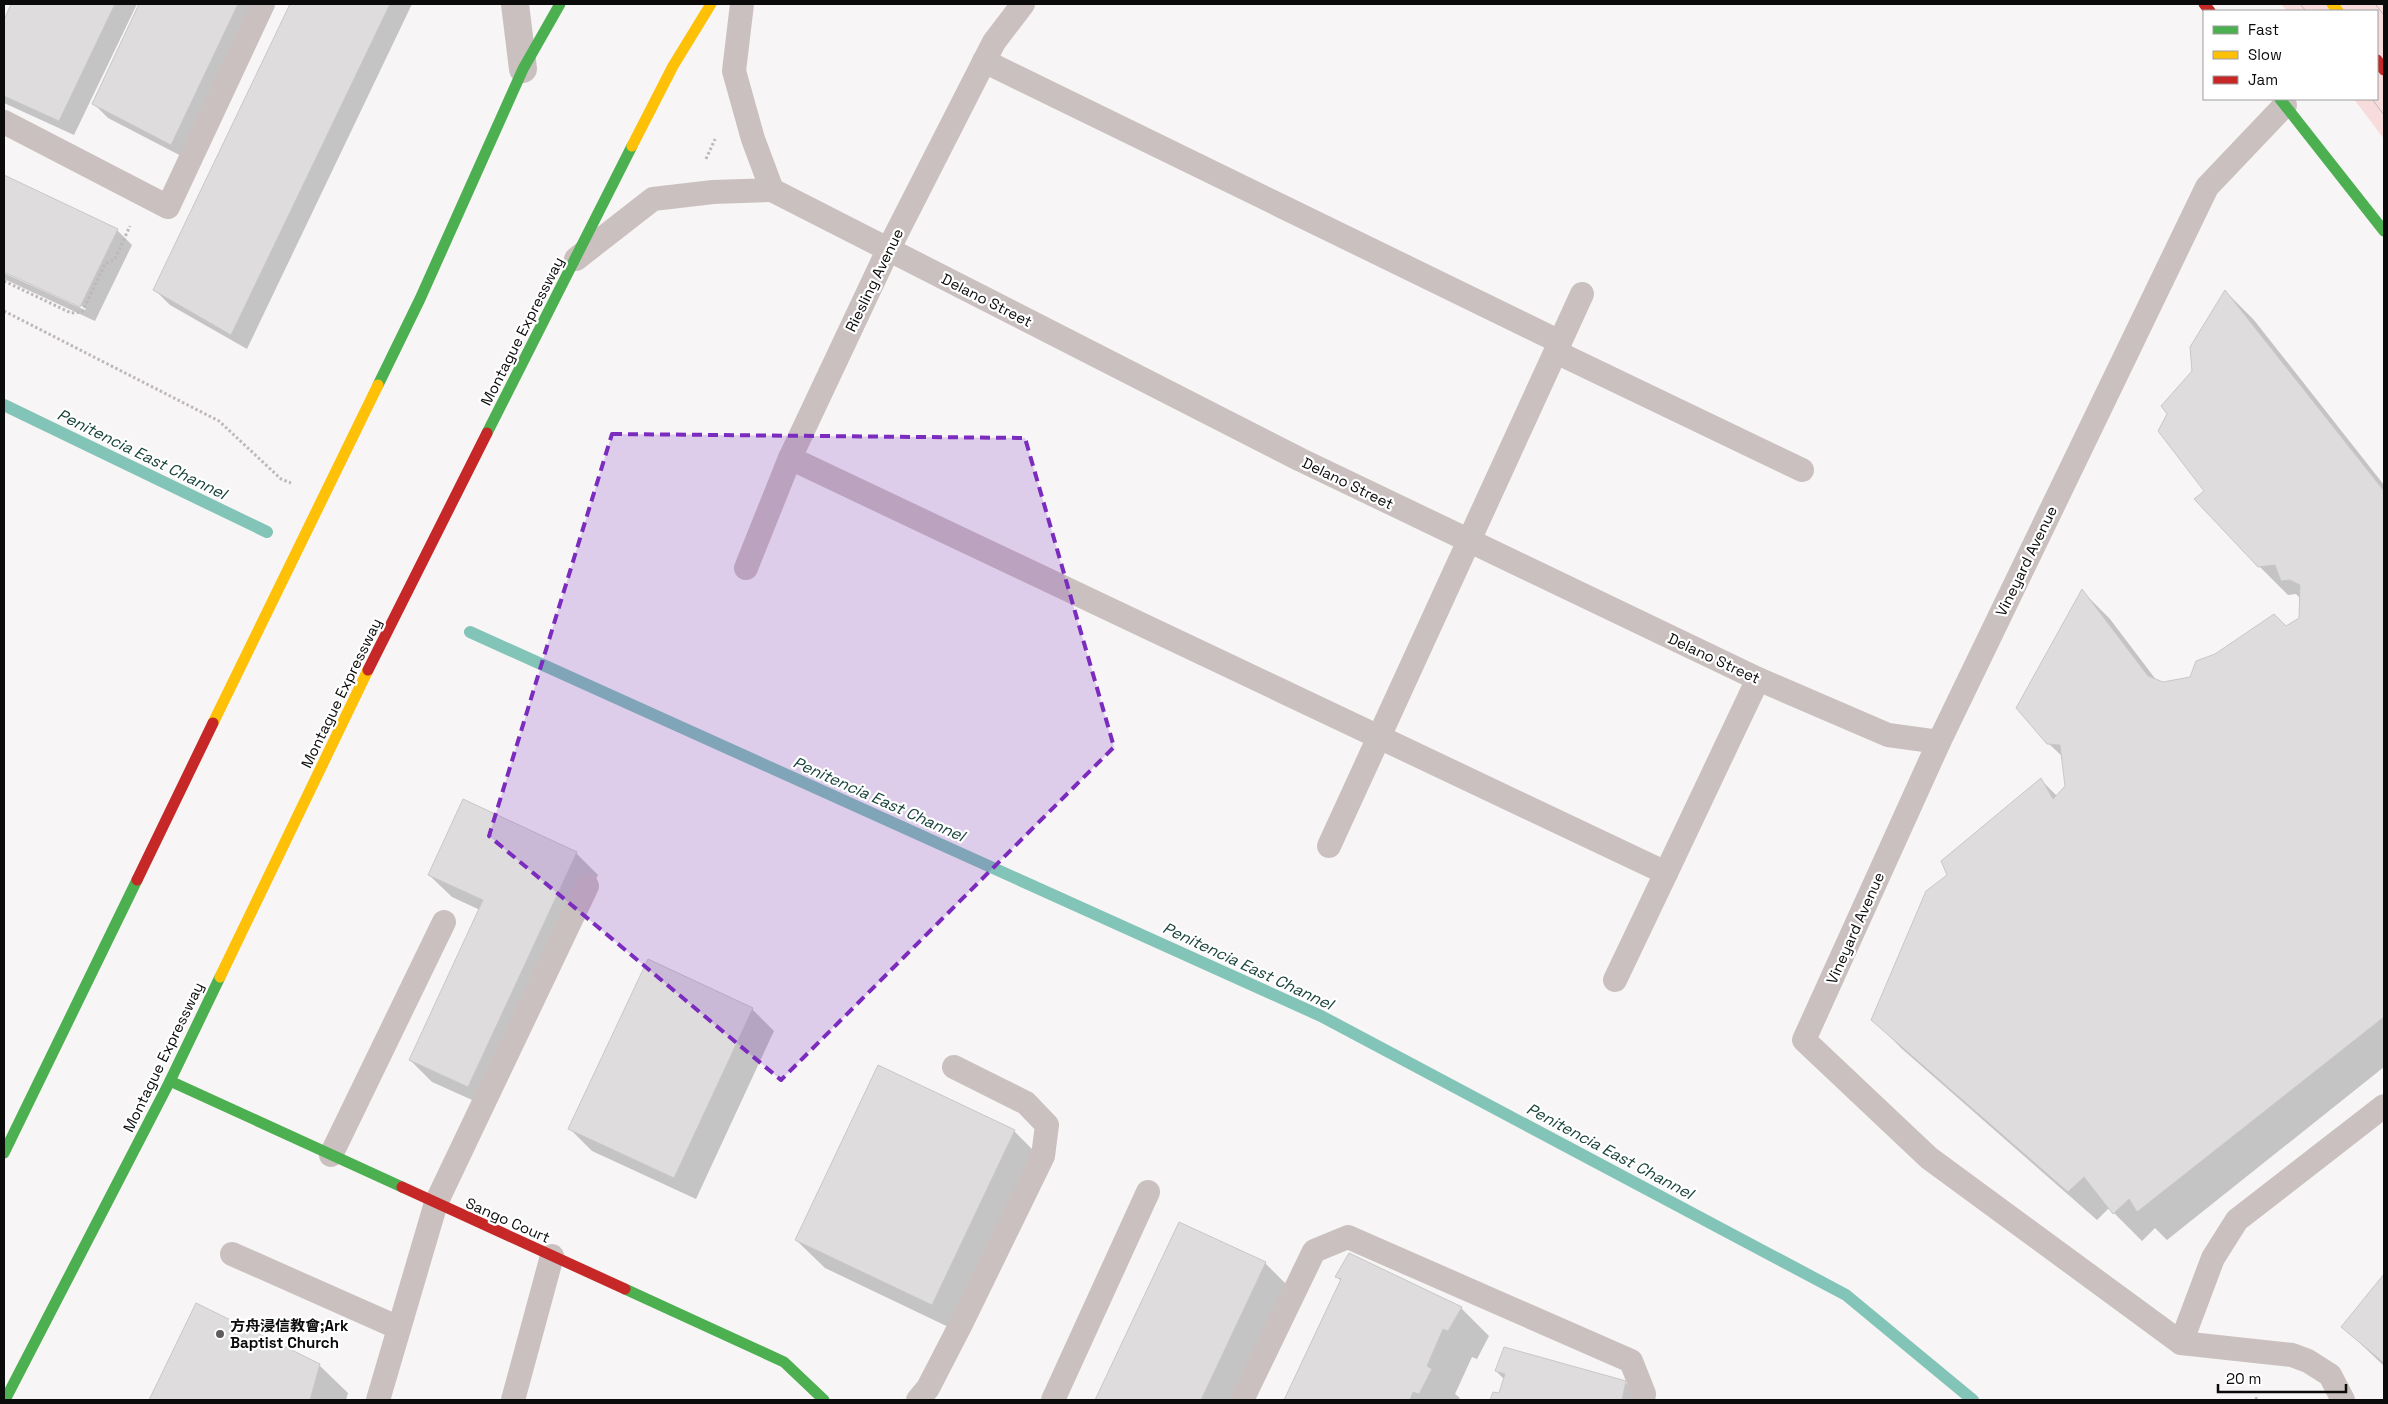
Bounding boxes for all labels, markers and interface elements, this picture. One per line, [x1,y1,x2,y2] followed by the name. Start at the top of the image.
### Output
[2203,10,2378,100] legend
[2248,20,2279,39] text: Fast
[2248,45,2282,64] text: Slow
[2248,70,2278,89] text: Jam
[841,225,907,335] street label: Riesling Avenue
[476,253,568,409] street label: Montague Expressway
[938,269,1036,331] street label: Delano Street
[54,404,232,505] water label: Penitencia East Channel
[1299,453,1397,513] street label: Delano Street
[1991,503,2061,619] street label: Vineyard Avenue
[296,615,386,771] street label: Montague Expressway
[1665,628,1763,688] street label: Delano Street
[790,752,970,847] water label: Penitencia East Channel
[1822,869,1888,987] street label: Vineyard Avenue
[1159,917,1339,1016] water label: Penitencia East Channel
[118,979,208,1135] street label: Montague Expressway
[1523,1098,1699,1205] water label: Penitencia East Channel
[463,1193,553,1247] street label: Sango Court
[230,1316,349,1352] place label: 方舟浸信教會;Ark Baptist Church
[214,1328,226,1340] marker: 方舟浸信教會;Ark Baptist Church
[2218,1362,2346,1394] scale bar
[2226,1369,2261,1388] text: 20 m

